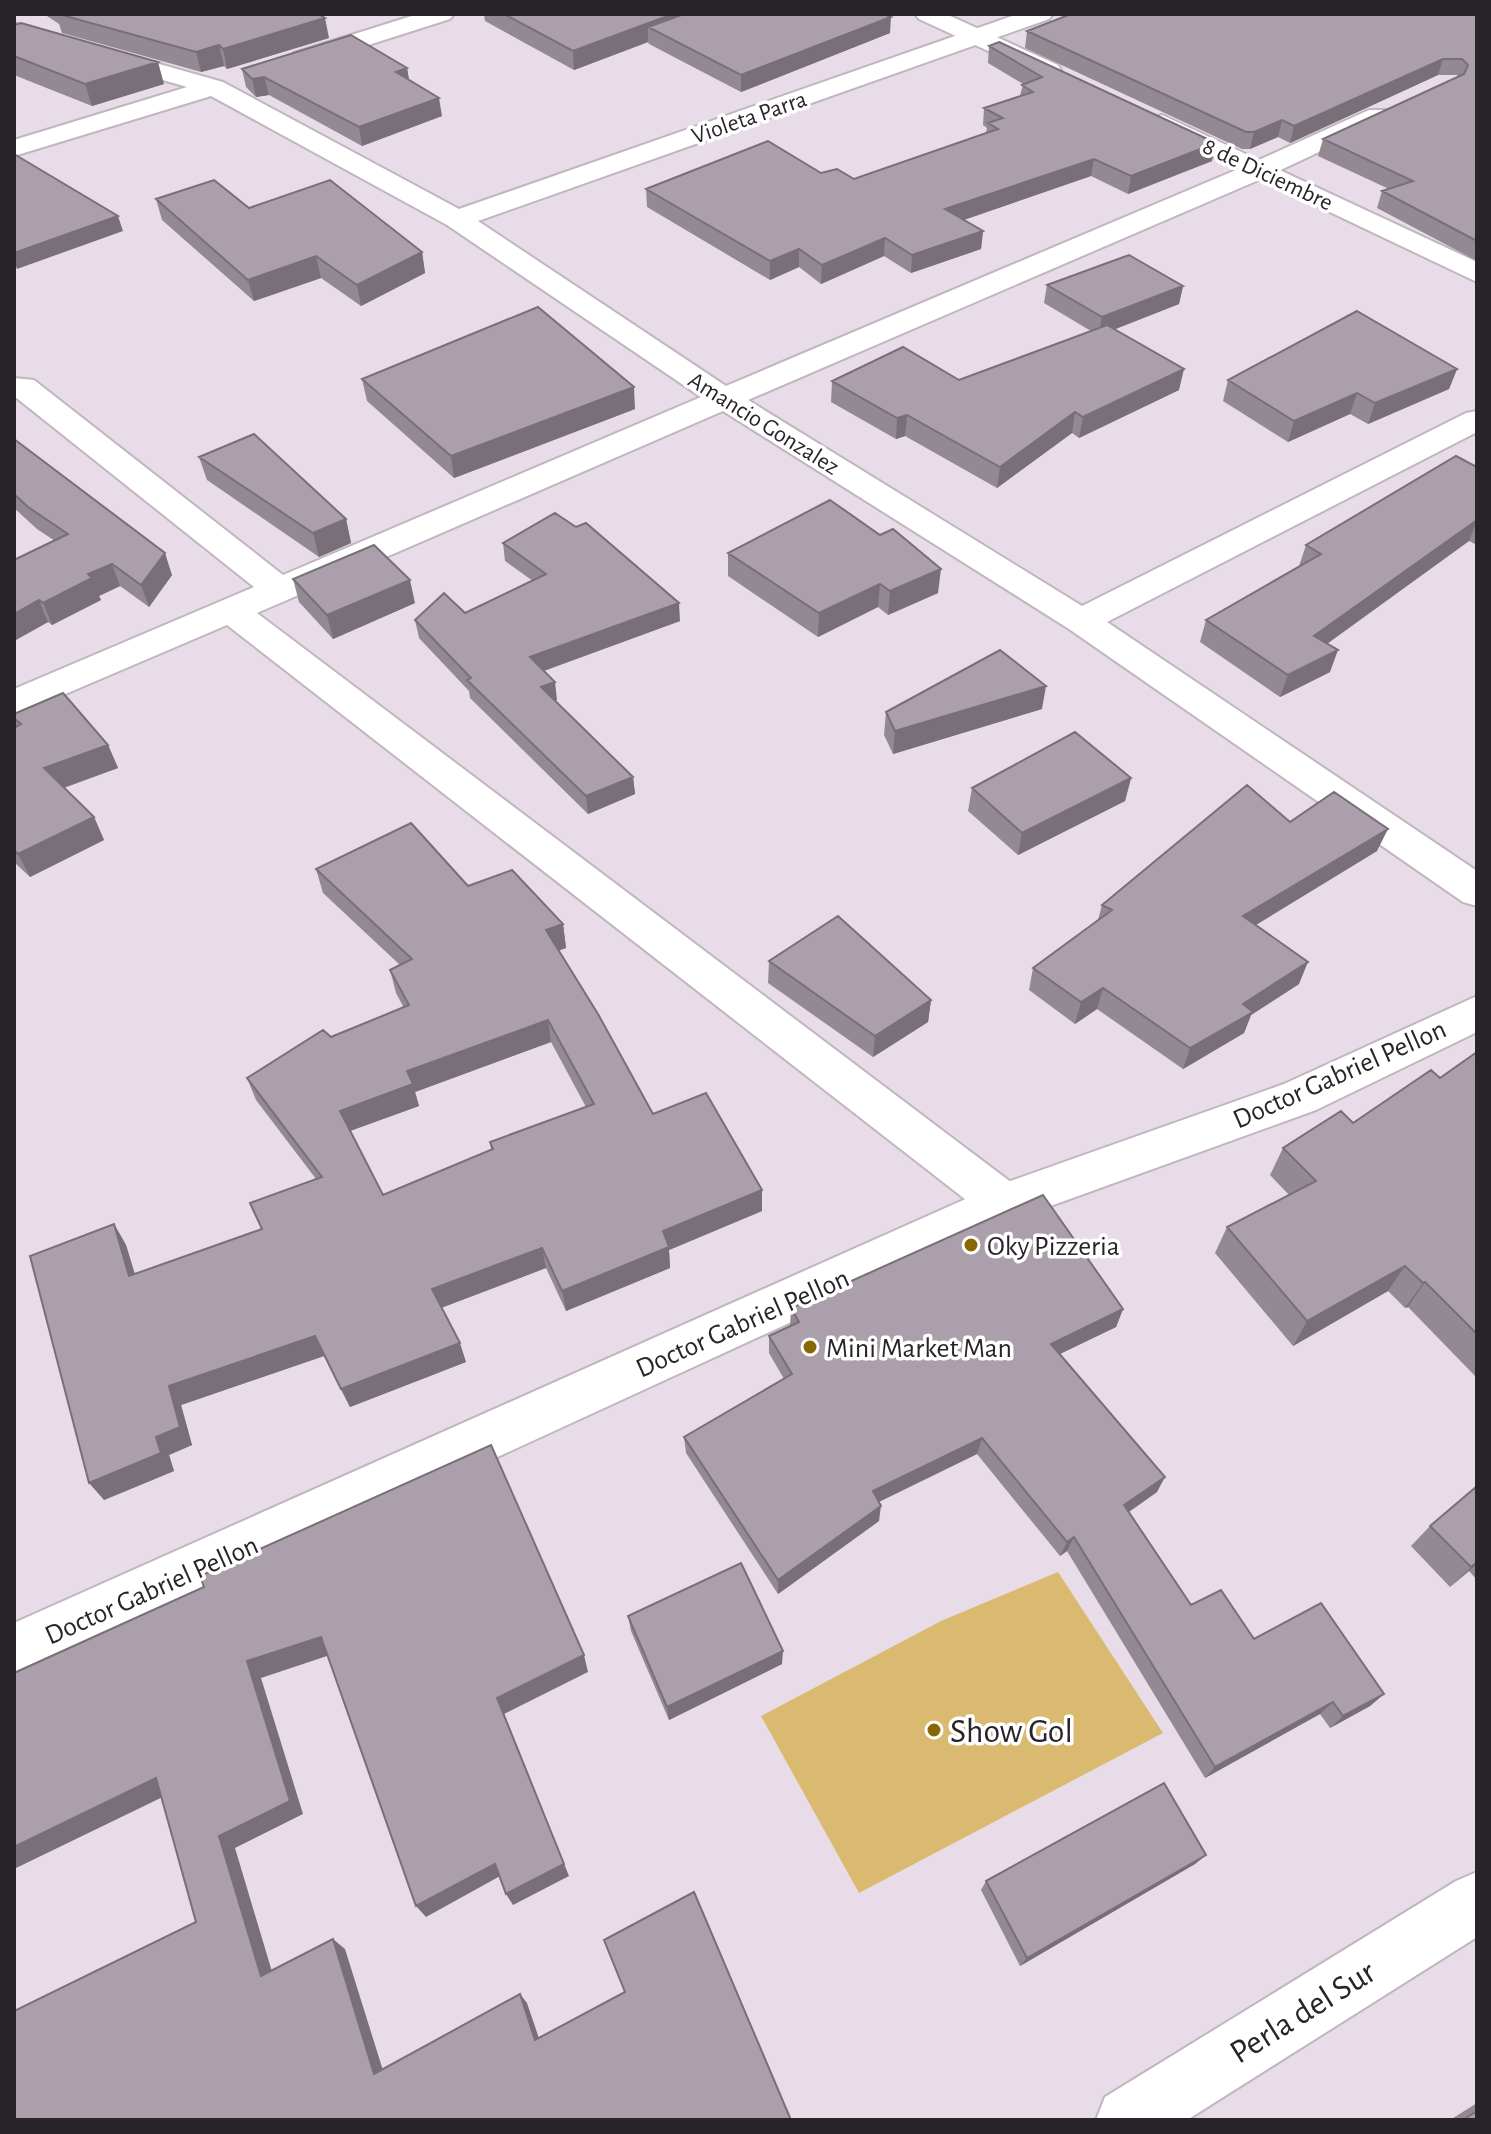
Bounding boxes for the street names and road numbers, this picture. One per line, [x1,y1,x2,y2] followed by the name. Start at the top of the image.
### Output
[689,87,810,149] street label: Violeta Parra
[1199,134,1336,215] street label: 8 de Diciembre
[684,368,843,480] street label: Amancio Gonzalez
[1229,1015,1451,1134] street label: Doctor Gabriel Pellon
[632,1264,854,1383] street label: Doctor Gabriel Pellon
[41,1531,263,1650] street label: Doctor Gabriel Pellon
[1225,1955,1382,2071] street label: Perla del Sur

